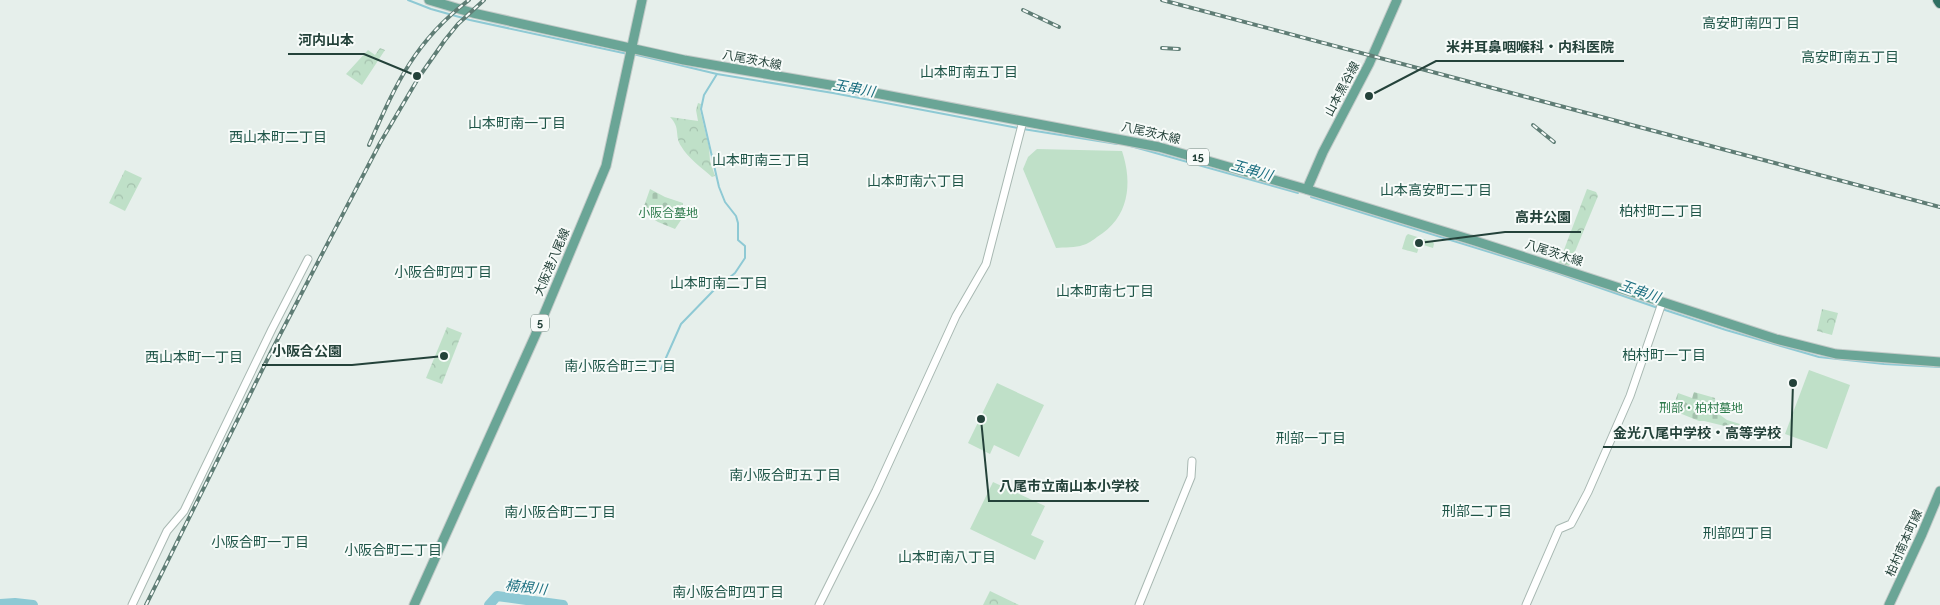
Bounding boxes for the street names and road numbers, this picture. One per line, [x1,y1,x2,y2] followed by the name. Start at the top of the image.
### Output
[721,47,783,73] street label: 八尾茨木線
[1322,59,1362,119] street label: 山本黒谷線
[1120,119,1182,147] street label: 八尾茨木線
[1187,148,1209,166] road number: 15
[531,226,573,298] street label: 大阪港八尾線
[1523,237,1585,269] street label: 八尾茨木線
[531,314,549,332] road number: 5
[1883,507,1925,579] street label: 柏村南本町線

